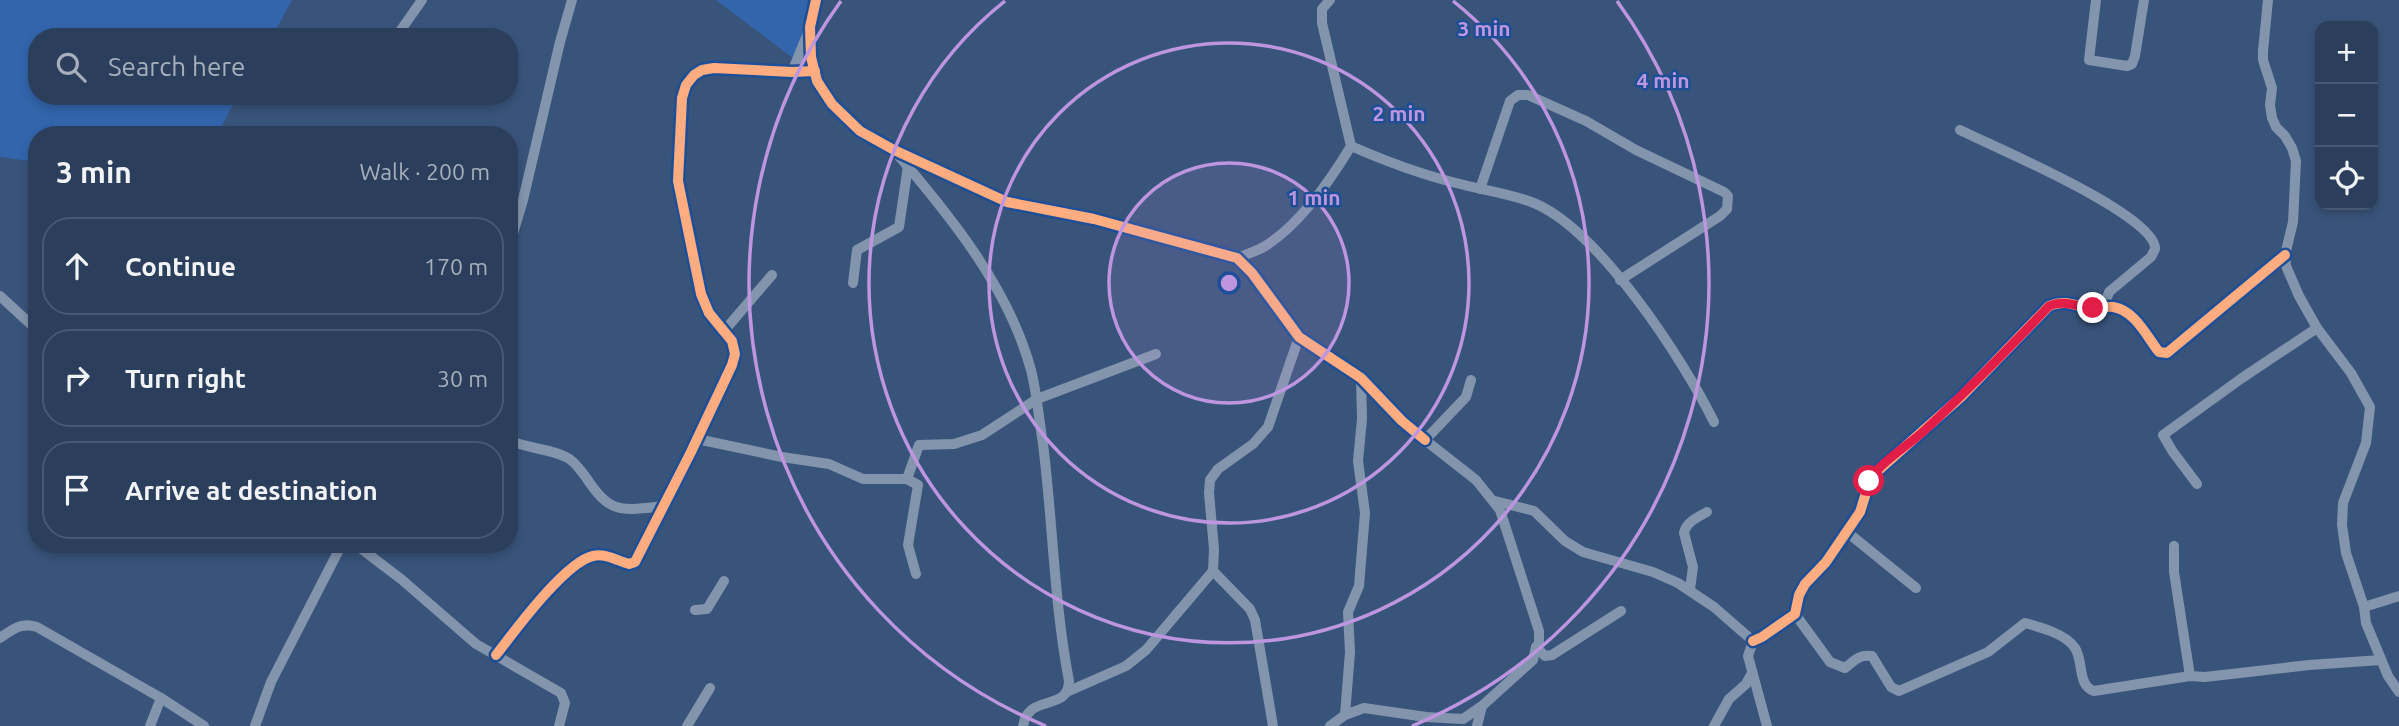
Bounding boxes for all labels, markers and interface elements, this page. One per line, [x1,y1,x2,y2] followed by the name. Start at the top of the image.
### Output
[1457,16,1511,40] text: 3 min
[2315,21,2378,210] map controls
[2315,21,2378,84] button: +
[28,28,518,105] search box
[52,48,90,86] icon: search
[108,52,245,81] text: Search here
[1636,68,1690,92] text: 4 min
[2315,84,2378,147] button: −
[1372,101,1426,125] text: 2 min
[2315,147,2378,210] button: locate
[56,155,132,189] text: 3 min
[359,159,490,184] text: Walk · 200 m
[1287,185,1341,209] text: 1 min
[58,247,96,285] icon: ahead
[125,252,236,281] text: Continue
[424,254,488,279] text: 170 m
[1217,271,1241,295] centre of rings
[2077,292,2108,323] route end
[58,359,96,397] icon: right
[125,364,246,393] text: Turn right
[437,366,488,391] text: 30 m
[1853,465,1884,496] route start
[58,471,96,509] icon: arrive
[125,476,378,505] text: Arrive at destination

